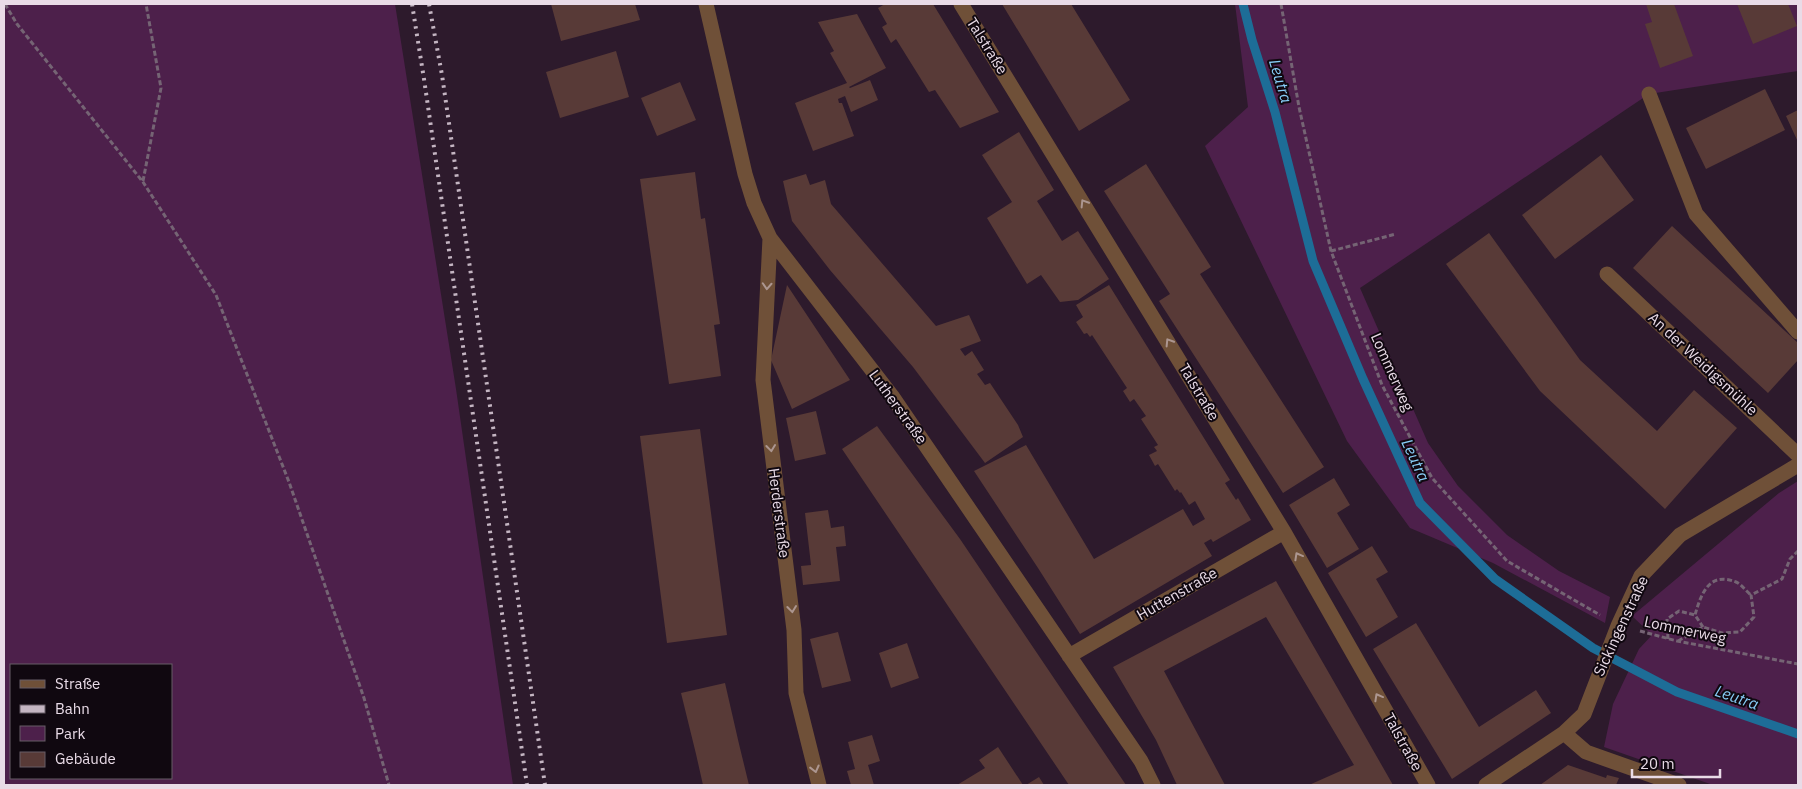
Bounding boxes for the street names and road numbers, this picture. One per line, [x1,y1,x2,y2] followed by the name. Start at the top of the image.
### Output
[963,14,1012,78] street label: Talstraße
[1645,308,1762,419] street label: An der Weidigsmühle
[1367,330,1418,414] street label: Lommerweg
[1175,360,1224,424] street label: Talstraße
[865,366,932,448] street label: Lutherstraße
[765,467,794,559] street label: Herderstraße
[1133,563,1220,624] street label: Huttenstraße
[1589,573,1652,679] street label: Sickingenstraße
[1642,612,1728,647] street label: Lommerweg
[1380,709,1427,774] street label: Talstraße

